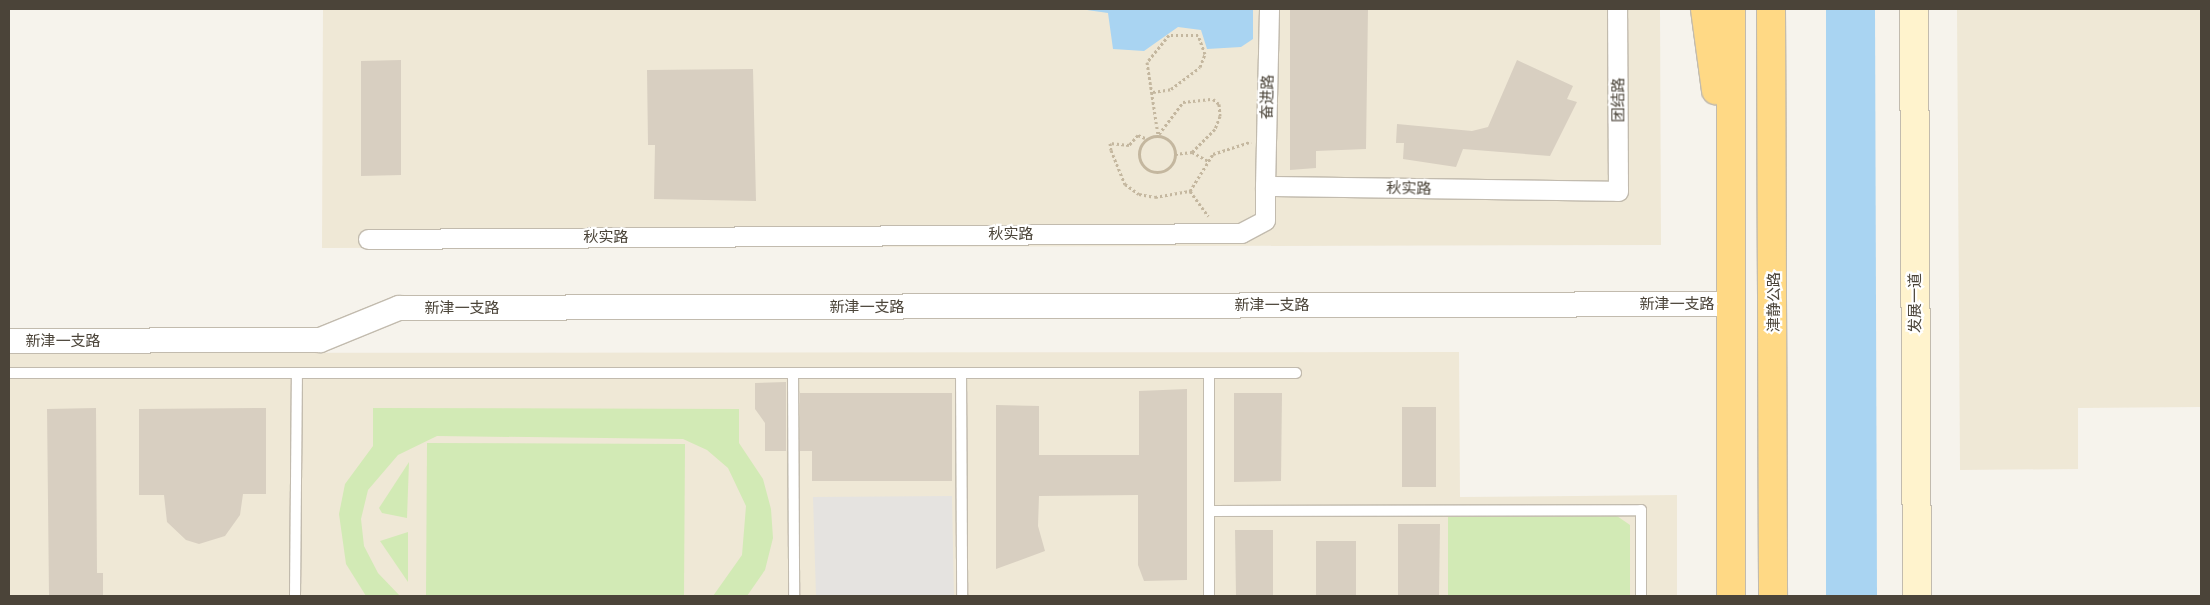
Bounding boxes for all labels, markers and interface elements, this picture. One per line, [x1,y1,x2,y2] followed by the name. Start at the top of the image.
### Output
[1258,74,1276,120] street label: 奋进路
[1609,78,1627,122] street label: 团结路
[1386,179,1432,197] street label: 秋实路
[989,225,1033,243] street label: 秋实路
[584,228,628,246] street label: 秋实路
[1765,272,1783,332] street label: 津静公路
[1906,273,1924,333] street label: 发展一道
[1640,295,1714,313] street label: 新津一支路
[1235,296,1309,314] street label: 新津一支路
[830,298,904,316] street label: 新津一支路
[425,299,499,317] street label: 新津一支路
[26,332,100,350] street label: 新津一支路

